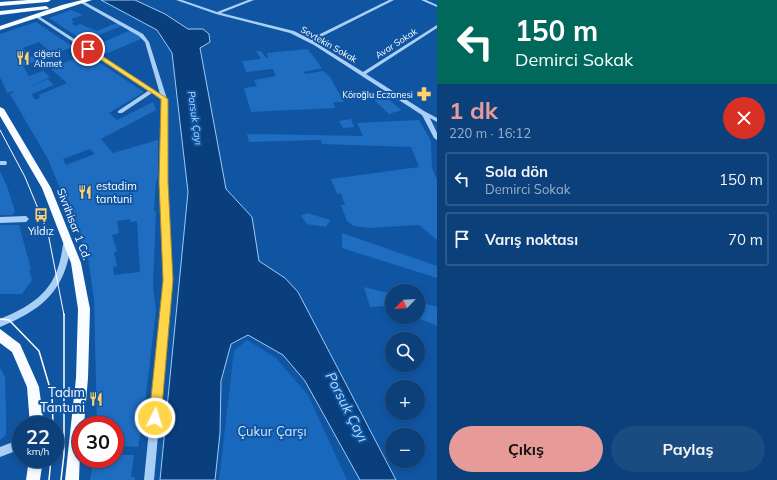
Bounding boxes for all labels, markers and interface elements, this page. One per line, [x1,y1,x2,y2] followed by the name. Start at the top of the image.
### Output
[515,13,598,48] text: 150 m
[449,16,501,68] icon: left
[299,23,359,65] street label: Sevtekin Sokak
[373,25,419,61] street label: Avar Sokak
[71,32,105,66] pin
[77,38,99,60] icon: arrive
[34,48,62,69] place label: ciğerci Ahmet
[515,48,633,71] text: Demirci Sokak
[15,50,31,66] restaurant icon: ciğerci Ahmet
[416,86,432,102] pharmacy icon: Köroğlu Eczanesi
[342,89,413,100] place label: Köroğlu Eczanesi
[185,90,205,146] water label: Porsuk Çayı
[449,95,498,125] text: 1 dk
[723,97,765,139] button: close
[449,125,531,141] text: 220 m · 16:12
[485,162,548,181] text: Sola dön
[451,168,473,190] icon: left
[719,170,763,189] text: 150 m
[96,179,137,206] place label: estadim tantuni
[485,181,571,197] text: Demirci Sokak
[77,184,93,200] restaurant icon: estadim tantuni
[54,186,94,262] street label: Sivrihisar 1 Cd.
[33,207,49,223] bus stop icon: Yıldız
[27,224,54,238] place label: Yıldız
[451,228,473,250] icon: arrive
[485,230,578,249] text: Varış noktası
[728,230,763,249] text: 70 m
[385,284,425,324] north arrow
[385,284,425,468] map controls
[385,332,425,372] button: search
[322,369,372,445] water label: Porsuk Çayı
[385,380,425,420] button: +
[40,384,85,415] place label: Tadım Tantuni
[88,391,104,407] restaurant icon: Tadım Tantuni
[134,397,176,439] position arrow
[72,416,124,468] speed limit sign: 30
[237,423,307,439] park label: Çukur Çarşı
[26,424,50,449] text: 22
[449,426,603,472] button: Çıkış
[611,426,765,472] button: Paylaş
[385,428,425,468] button: −
[27,445,49,458] text: km/h

